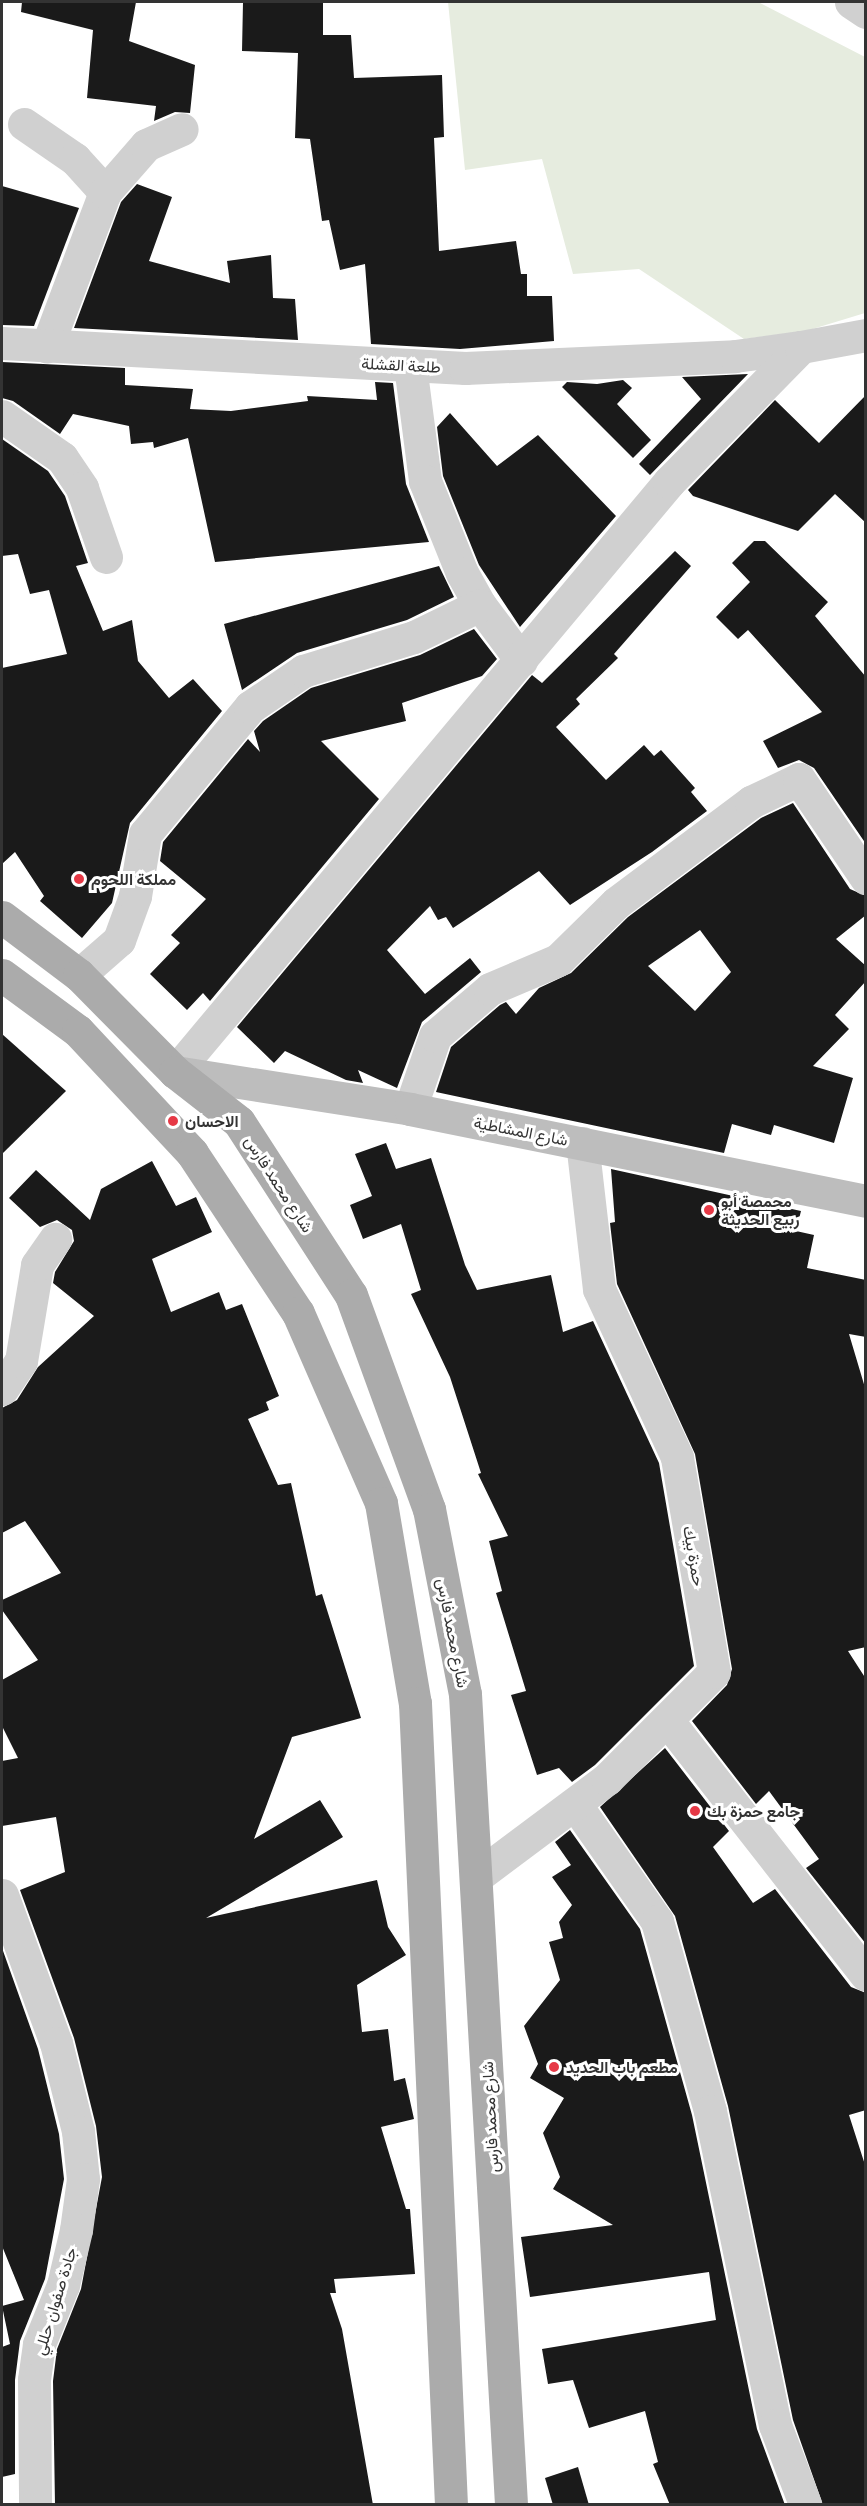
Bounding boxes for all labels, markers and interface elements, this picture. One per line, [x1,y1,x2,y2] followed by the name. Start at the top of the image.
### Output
[361,353,441,377] street label: طلعة القشلة
[91,869,176,889] place label: مملكة اللحوم
[72,872,86,886] marker: مملكة اللحوم
[185,1111,239,1131] place label: الاحسان
[472,1112,570,1150] street label: شارع المشاطية
[166,1114,180,1128] marker: الاحسان
[241,1132,317,1236] street label: شارع محمد فارس
[721,1191,799,1229] place label: محمصة أبو ربيع الحديثة
[702,1203,716,1217] marker: محمصة أبو ربيع الحديثة
[679,1524,709,1588] street label: حمزة بيك
[433,1577,473,1689] street label: شارع محمد فارس
[707,1801,800,1821] place label: جامع حمزة بك
[688,1804,702,1818] marker: جامع حمزة بك
[566,2057,678,2077] place label: مطعم باب الحديد
[547,2060,561,2074] marker: مطعم باب الحديد
[478,2061,502,2173] street label: شارع محمد فارس
[30,2245,80,2357] street label: جادة صفوان حللي

